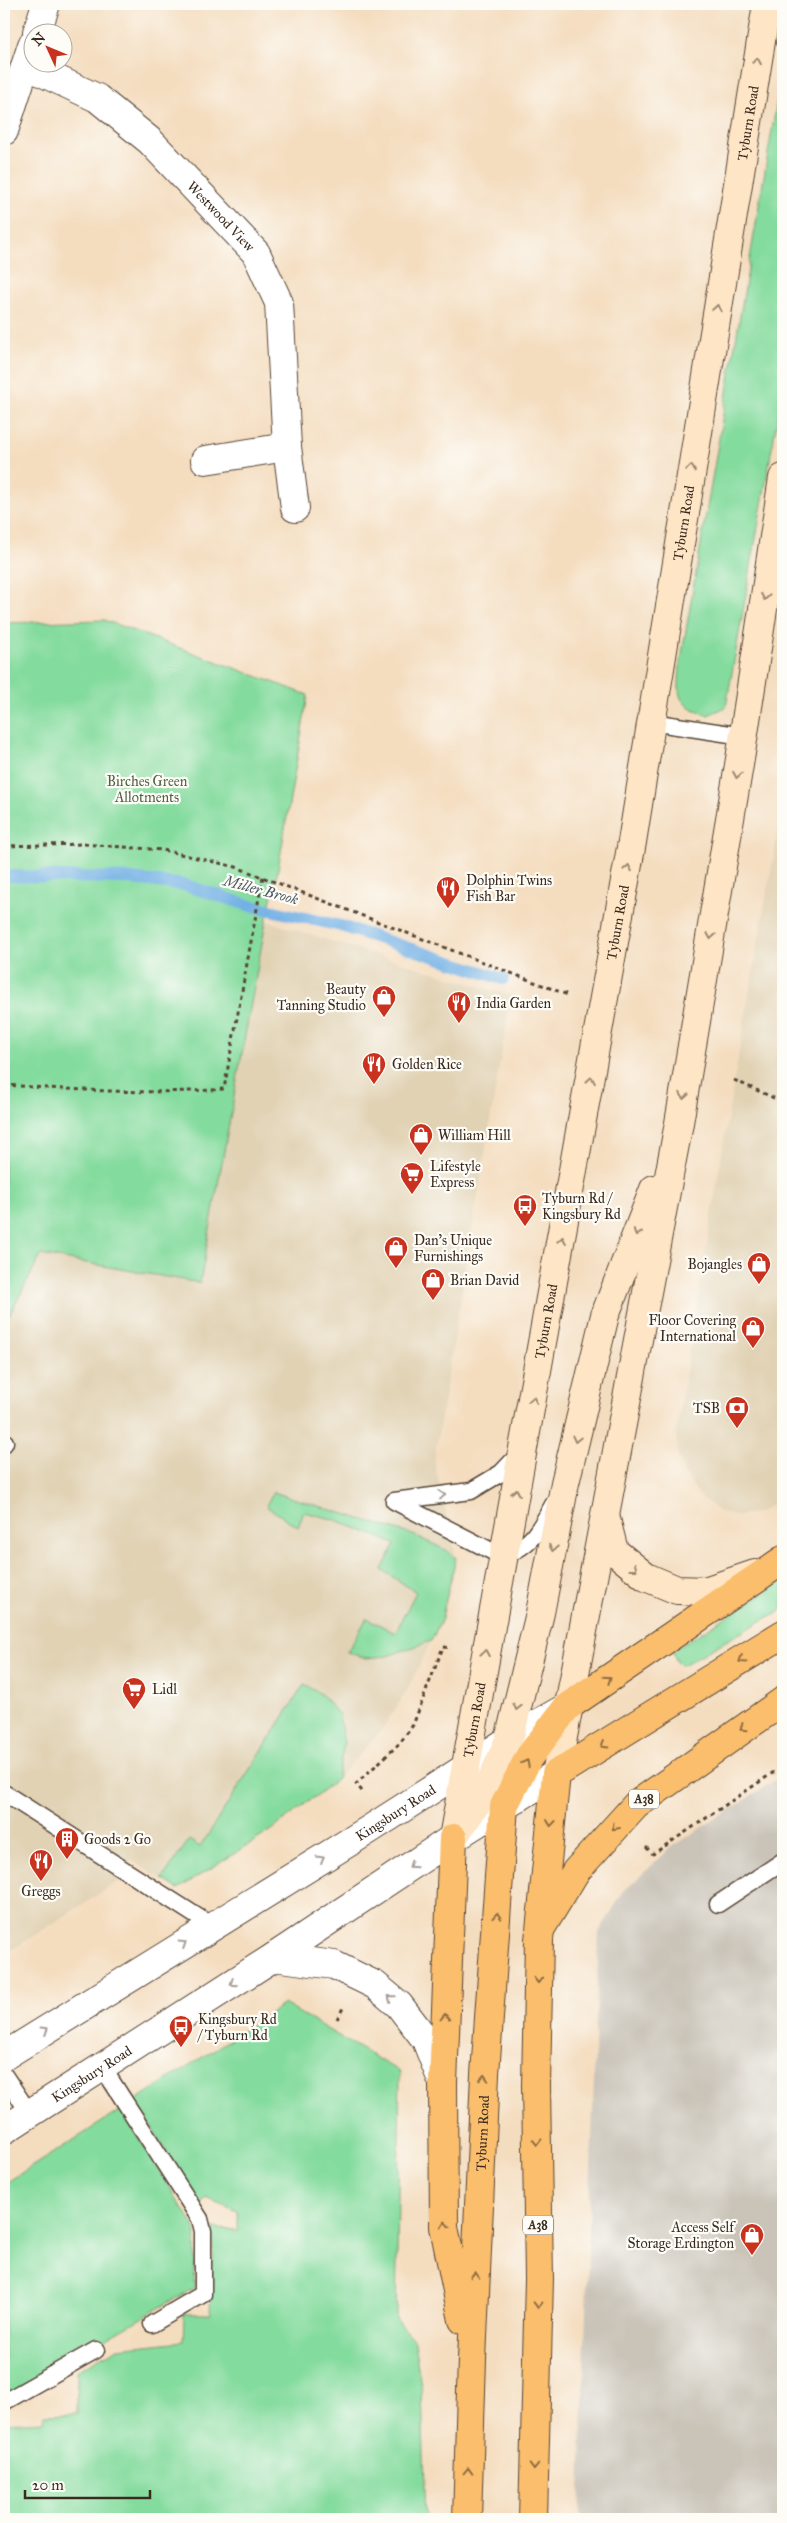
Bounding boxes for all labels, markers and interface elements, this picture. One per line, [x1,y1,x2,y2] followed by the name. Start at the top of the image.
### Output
[22,22,72,72] north arrow
[29,29,49,49] text: N
[752,57,762,65] one-way arrow
[734,84,763,162] street label: Tyburn Road
[183,178,259,256] street label: Westwood View
[711,303,722,311] one-way arrow
[685,464,695,473] one-way arrow
[669,484,698,562] street label: Tyburn Road
[760,593,770,602] one-way arrow
[733,771,743,780] one-way arrow
[107,773,188,806] park label: Birches Green Allotments
[622,864,632,873] one-way arrow
[220,871,301,909] water label: Miller Brook
[466,872,552,905] place label: Dolphin Twins Fish Bar
[435,875,461,909] restaurant icon: Dolphin Twins Fish Bar
[603,884,633,962] street label: Tyburn Road
[706,931,716,940] one-way arrow
[277,981,366,1014] place label: Beauty Tanning Studio
[371,984,397,1018] shop icon: Beauty Tanning Studio
[446,990,472,1024] restaurant icon: India Garden
[476,995,552,1012] place label: India Garden
[361,1051,387,1085] restaurant icon: Golden Rice
[392,1056,462,1073] place label: Golden Rice
[585,1076,595,1084] one-way arrow
[679,1091,689,1100] one-way arrow
[408,1122,434,1156] shop icon: William Hill
[438,1127,511,1144] place label: William Hill
[430,1158,481,1191] place label: Lifestyle Express
[399,1161,425,1195] supermarket icon: Lifestyle Express
[542,1190,621,1223] place label: Tyburn Rd / Kingsbury Rd
[512,1193,538,1227] bus stop icon: Tyburn Rd / Kingsbury Rd
[632,1229,642,1237] one-way arrow
[414,1232,492,1265] place label: Dan's Unique Furnishings
[383,1235,409,1269] shop icon: Dan's Unique Furnishings
[556,1236,566,1244] one-way arrow
[746,1251,772,1285] shop icon: Bojangles
[687,1256,742,1273] place label: Bojangles
[420,1267,446,1301] shop icon: Brian David
[450,1272,519,1289] place label: Brian David
[531,1282,561,1360] street label: Tyburn Road
[648,1312,736,1345] place label: Floor Covering International
[740,1315,766,1349] shop icon: Floor Covering International
[724,1395,750,1429] bank icon: TSB
[527,1396,537,1404] one-way arrow
[693,1400,720,1417] place label: TSB
[571,1435,582,1444] one-way arrow
[510,1488,520,1497] one-way arrow
[438,1490,446,1500] one-way arrow
[548,1544,558,1552] one-way arrow
[628,1563,637,1571] one-way arrow
[479,1648,489,1657] one-way arrow
[738,1653,747,1663] one-way arrow
[121,1676,147,1710] supermarket icon: Lidl
[602,1676,611,1685] one-way arrow
[152,1681,177,1698] place label: Lidl
[460,1681,490,1759] street label: Tyburn Road
[512,1702,523,1711] one-way arrow
[739,1722,749,1731] one-way arrow
[600,1739,609,1748] one-way arrow
[520,1759,530,1768] one-way arrow
[353,1781,439,1845] street label: Kingsbury Road
[629,1790,659,1808] road number: A38
[546,1819,557,1827] one-way arrow
[612,1821,620,1830] one-way arrow
[54,1826,80,1860] building icon: Goods 2 Go
[84,1831,151,1848] place label: Goods 2 Go
[28,1848,54,1882] restaurant icon: Greggs
[316,1856,325,1865] one-way arrow
[408,1859,418,1868] one-way arrow
[21,1883,61,1900] place label: Greggs
[491,1911,502,1919] one-way arrow
[177,1941,186,1950] one-way arrow
[533,1976,544,1984] one-way arrow
[229,1977,238,1987] one-way arrow
[388,1996,397,2004] one-way arrow
[197,2011,277,2044] place label: Kingsbury Rd / Tyburn Rd
[440,2013,451,2021] one-way arrow
[168,2014,194,2048] bus stop icon: Kingsbury Rd / Tyburn Rd
[40,2027,49,2037] one-way arrow
[49,2042,135,2106] street label: Kingsbury Road
[479,2073,490,2081] one-way arrow
[473,2095,493,2172] street label: Tyburn Road
[532,2138,542,2146] one-way arrow
[523,2216,553,2234] road number: A38
[627,2219,736,2252] place label: Access Self Storage Erdington
[439,2221,450,2229] one-way arrow
[739,2222,765,2256] shop icon: Access Self Storage Erdington
[470,2271,481,2279] one-way arrow
[533,2301,543,2309] one-way arrow
[529,2464,539,2471] one-way arrow
[463,2466,474,2474] one-way arrow
[25,2468,150,2500] scale bar
[32,2476,64,2494] text: 20 m

